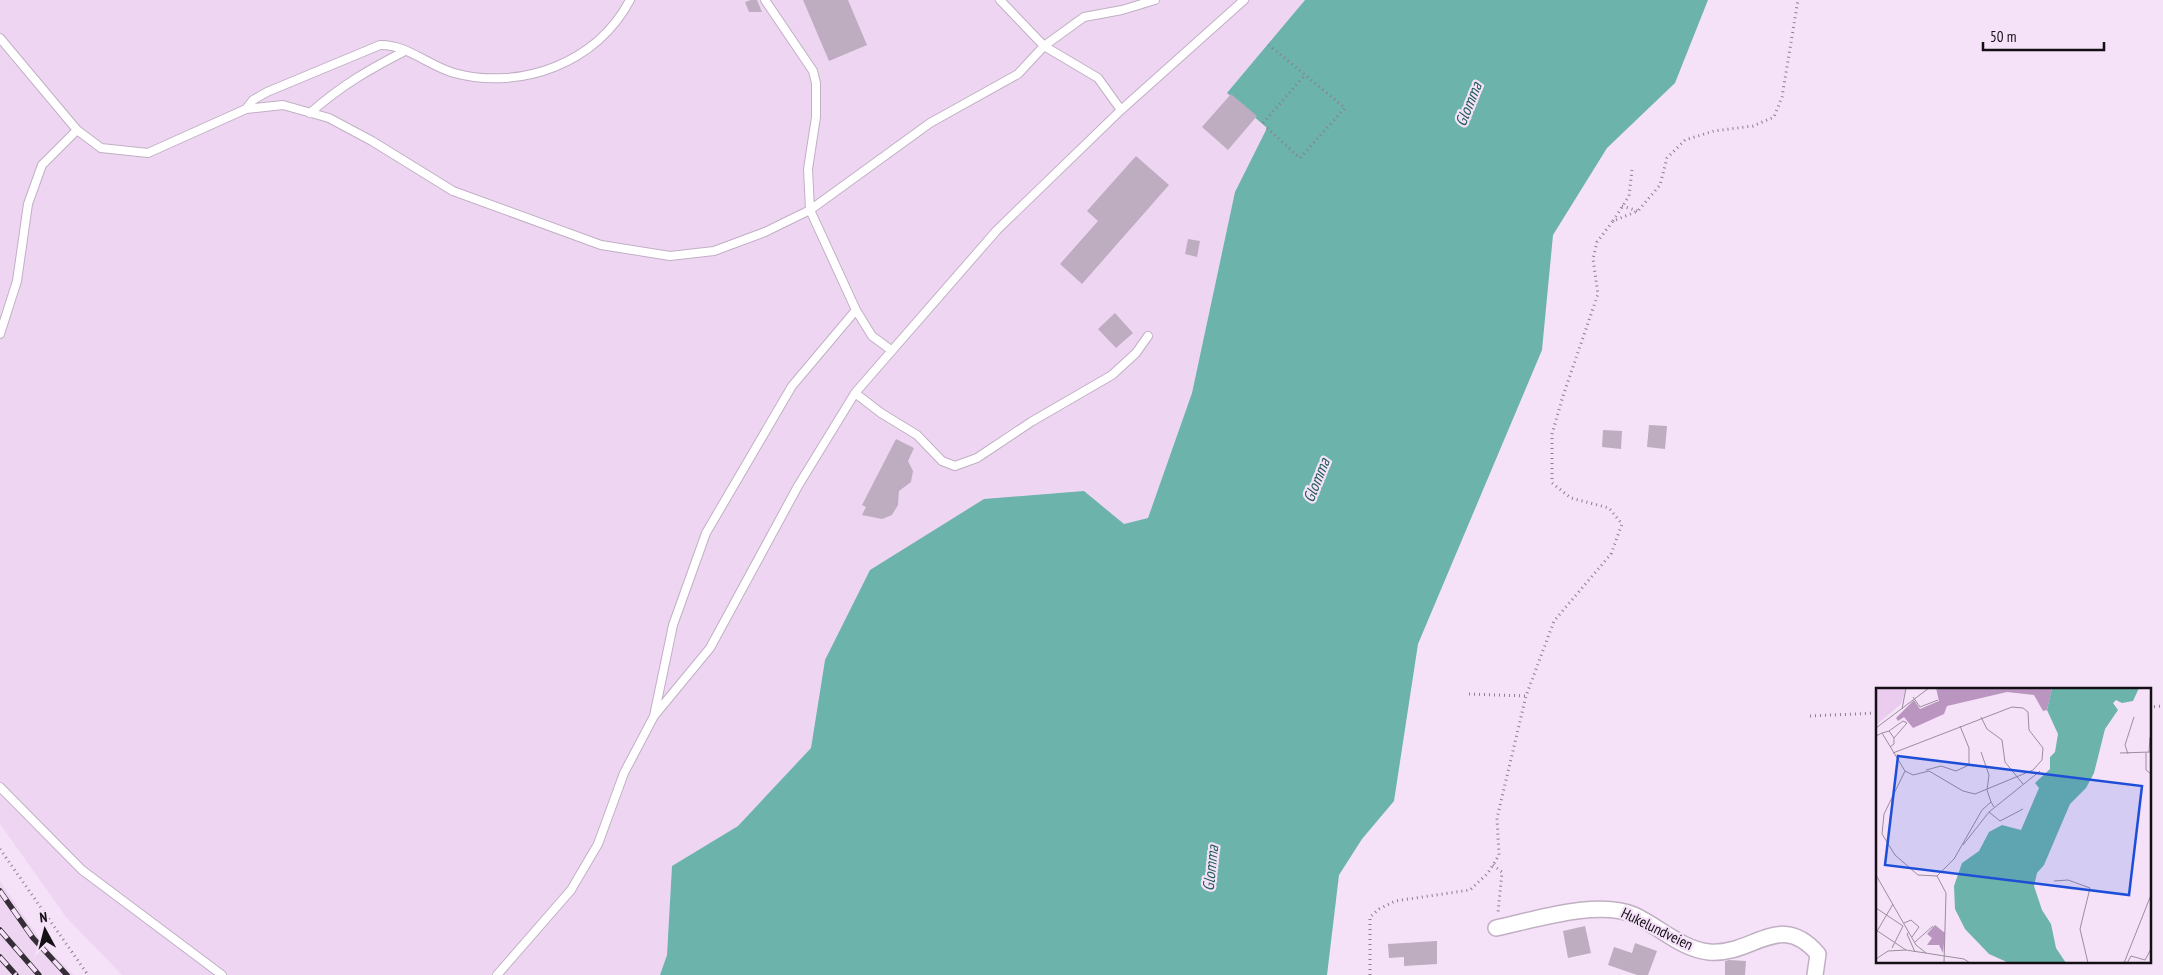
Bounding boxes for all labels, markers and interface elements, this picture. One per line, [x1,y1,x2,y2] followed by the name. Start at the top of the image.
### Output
[1983,20,2104,52] scale bar
[1990,27,2016,46] text: 50 m
[1450,78,1486,129] water label: Glomma
[1298,454,1334,505] water label: Glomma
[1876,688,2150,962] inset map
[1198,843,1223,892] water label: Glomma
[1618,903,1696,954] street label: Hukelundveien
[20,905,70,955] north arrow
[39,908,48,926] text: N

